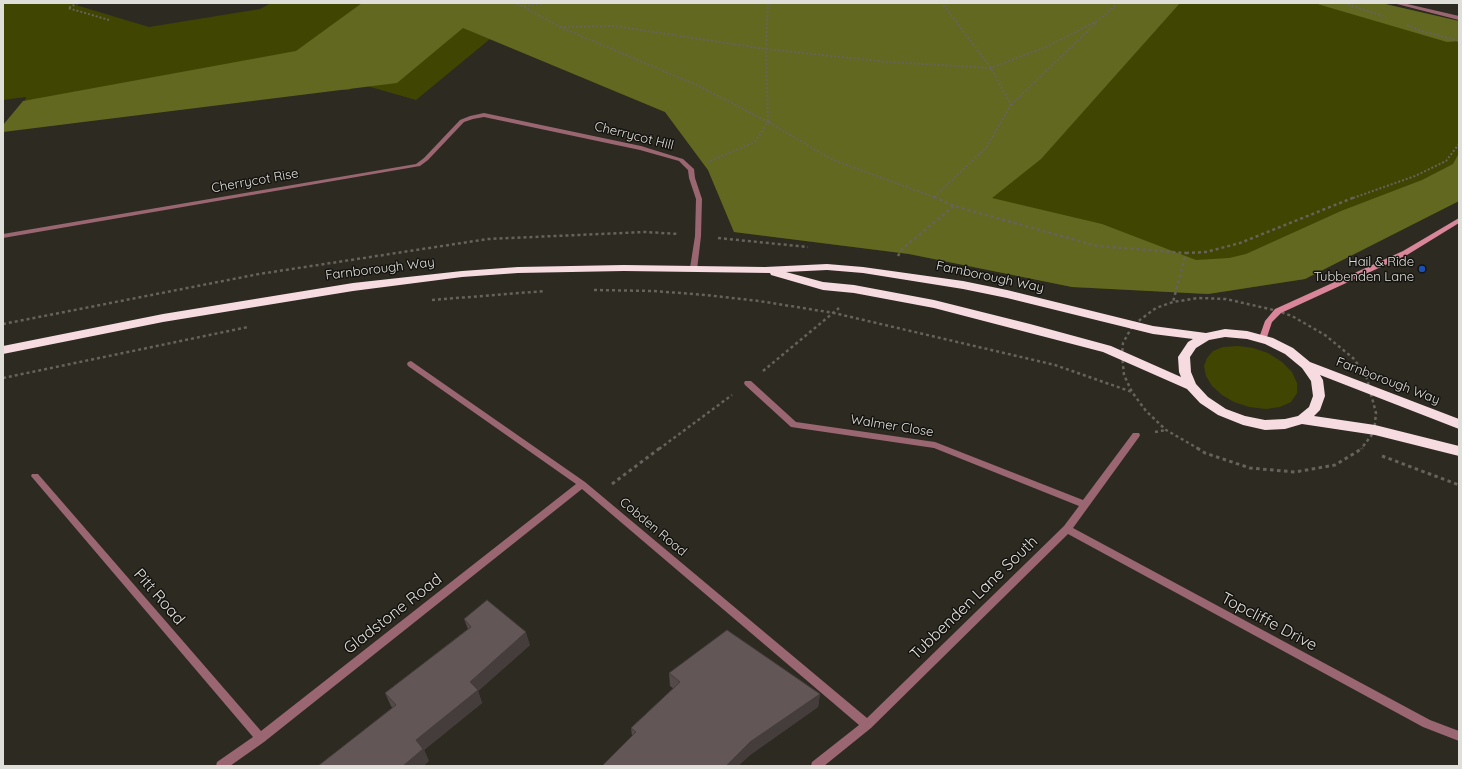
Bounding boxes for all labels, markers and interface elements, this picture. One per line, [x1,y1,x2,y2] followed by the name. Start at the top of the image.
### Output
[593,119,675,153] street label: Cherrycot Hill
[210,166,300,196] street label: Cherrycot Rise
[1314,254,1414,285] place label: Hail & Ride Tubbenden Lane
[325,255,435,283] street label: Farnborough Way
[935,258,1045,296] street label: Farnborough Way
[1417,264,1427,274] marker: Hail & Ride Tubbenden Lane
[1334,354,1442,408] street label: Farnborough Way
[849,412,935,440] street label: Walmer Close
[616,494,690,560] street label: Cobden Road
[906,532,1042,664] street label: Tubbenden Lane South
[129,565,189,629] street label: Pitt Road
[340,570,446,658] street label: Gladstone Road
[1218,589,1320,655] street label: Topcliffe Drive

